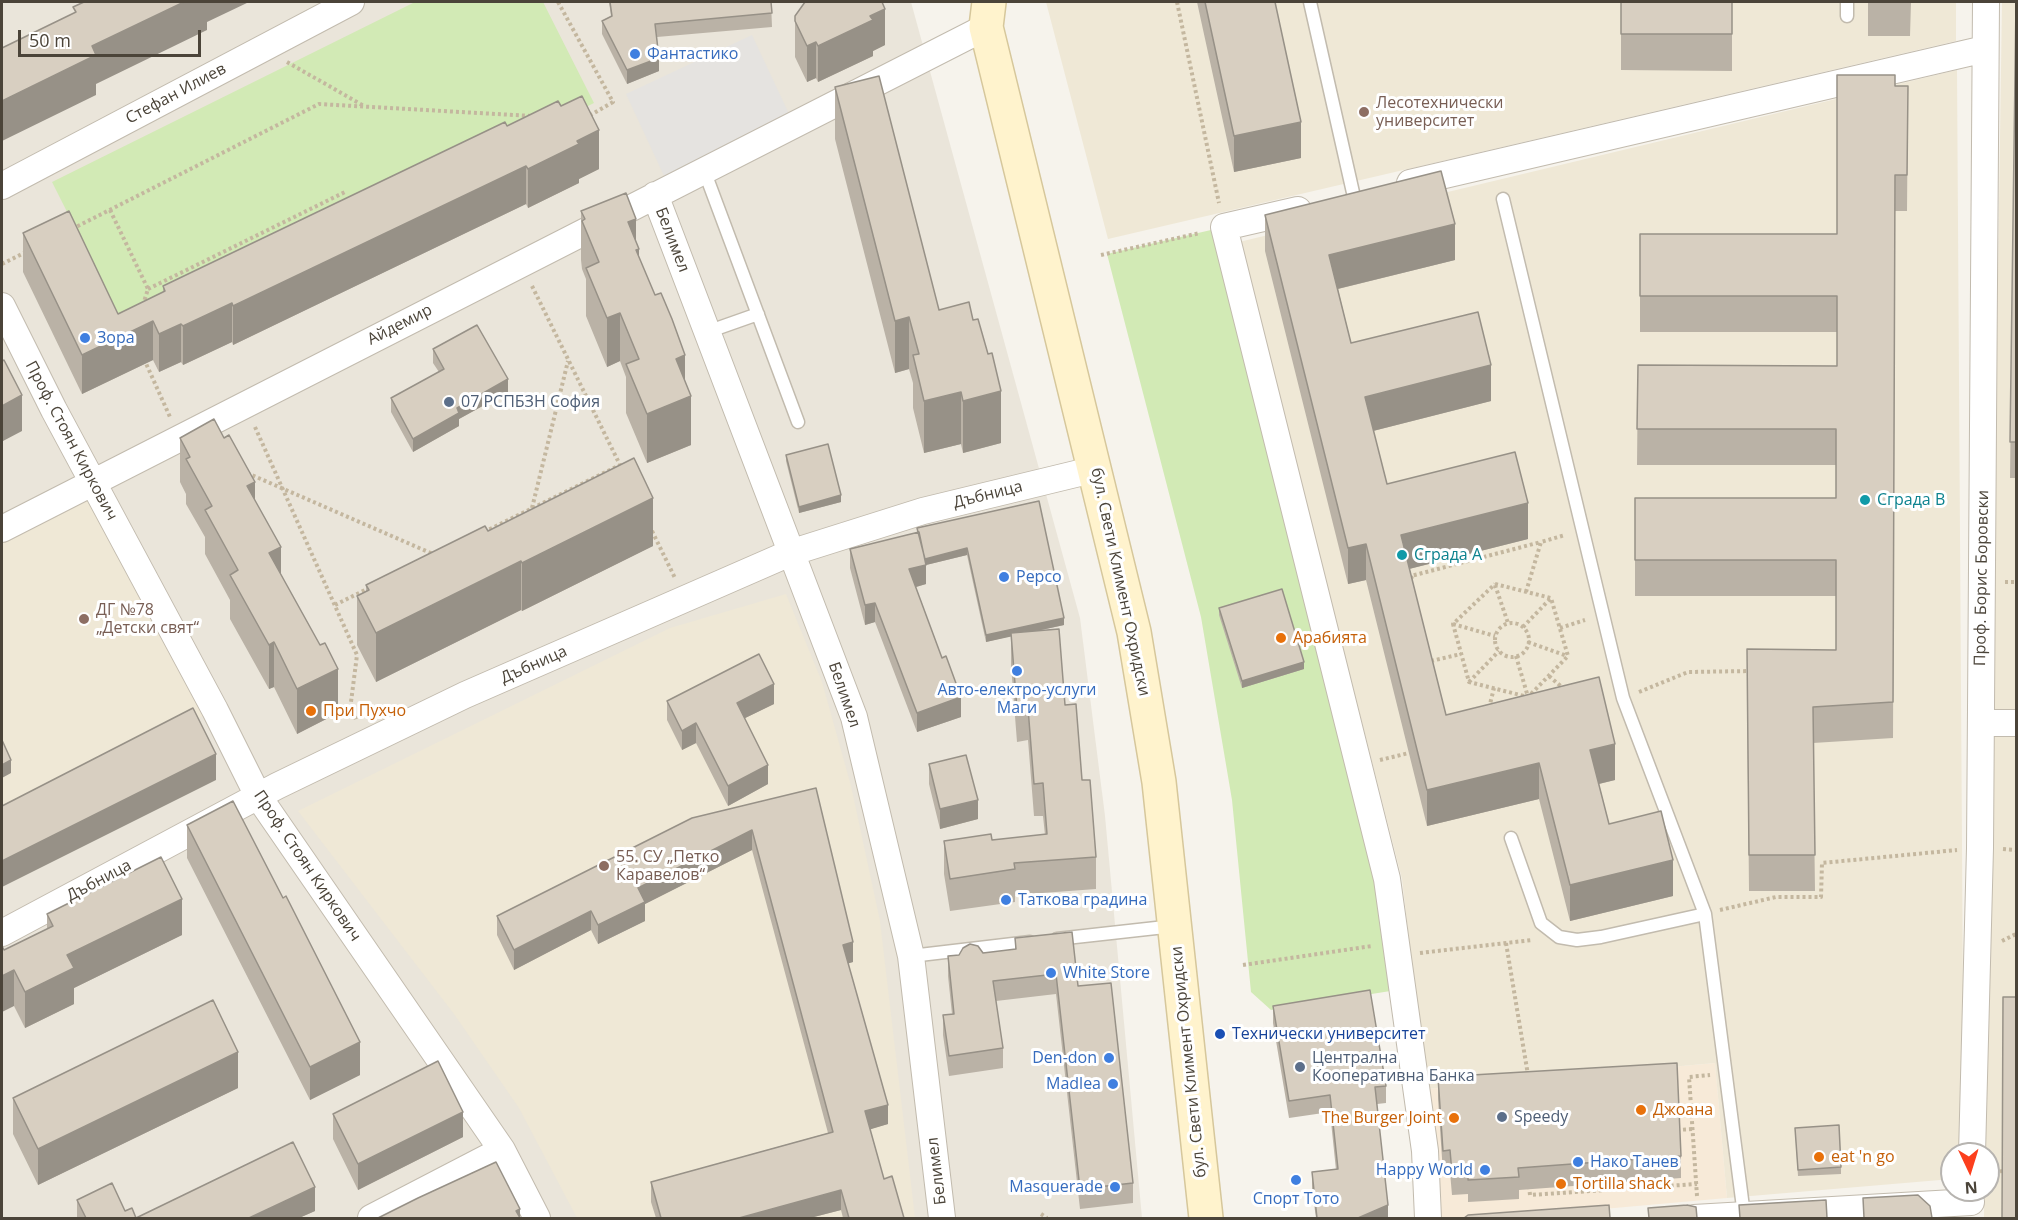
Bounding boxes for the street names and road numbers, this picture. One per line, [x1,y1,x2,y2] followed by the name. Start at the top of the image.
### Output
[123,59,229,129] street label: Стефан Илиев
[651,205,693,275] street label: Белимел
[364,301,436,349] street label: Айдемир
[21,358,121,524] street label: Проф. Стоян Киркович
[1086,466,1154,698] street label: бул. Свети Климент Охридски
[951,477,1025,513] street label: Дъбница
[1971,490,1993,666] street label: Проф. Борис Боровски
[498,642,570,688] street label: Дъбница
[824,660,864,730] street label: Белимел
[249,787,365,945] street label: Проф. Стоян Киркович
[63,856,135,906] street label: Дъбница
[1167,945,1211,1179] street label: бул. Свети Климент Охридски
[923,1136,951,1206] street label: Белимел

